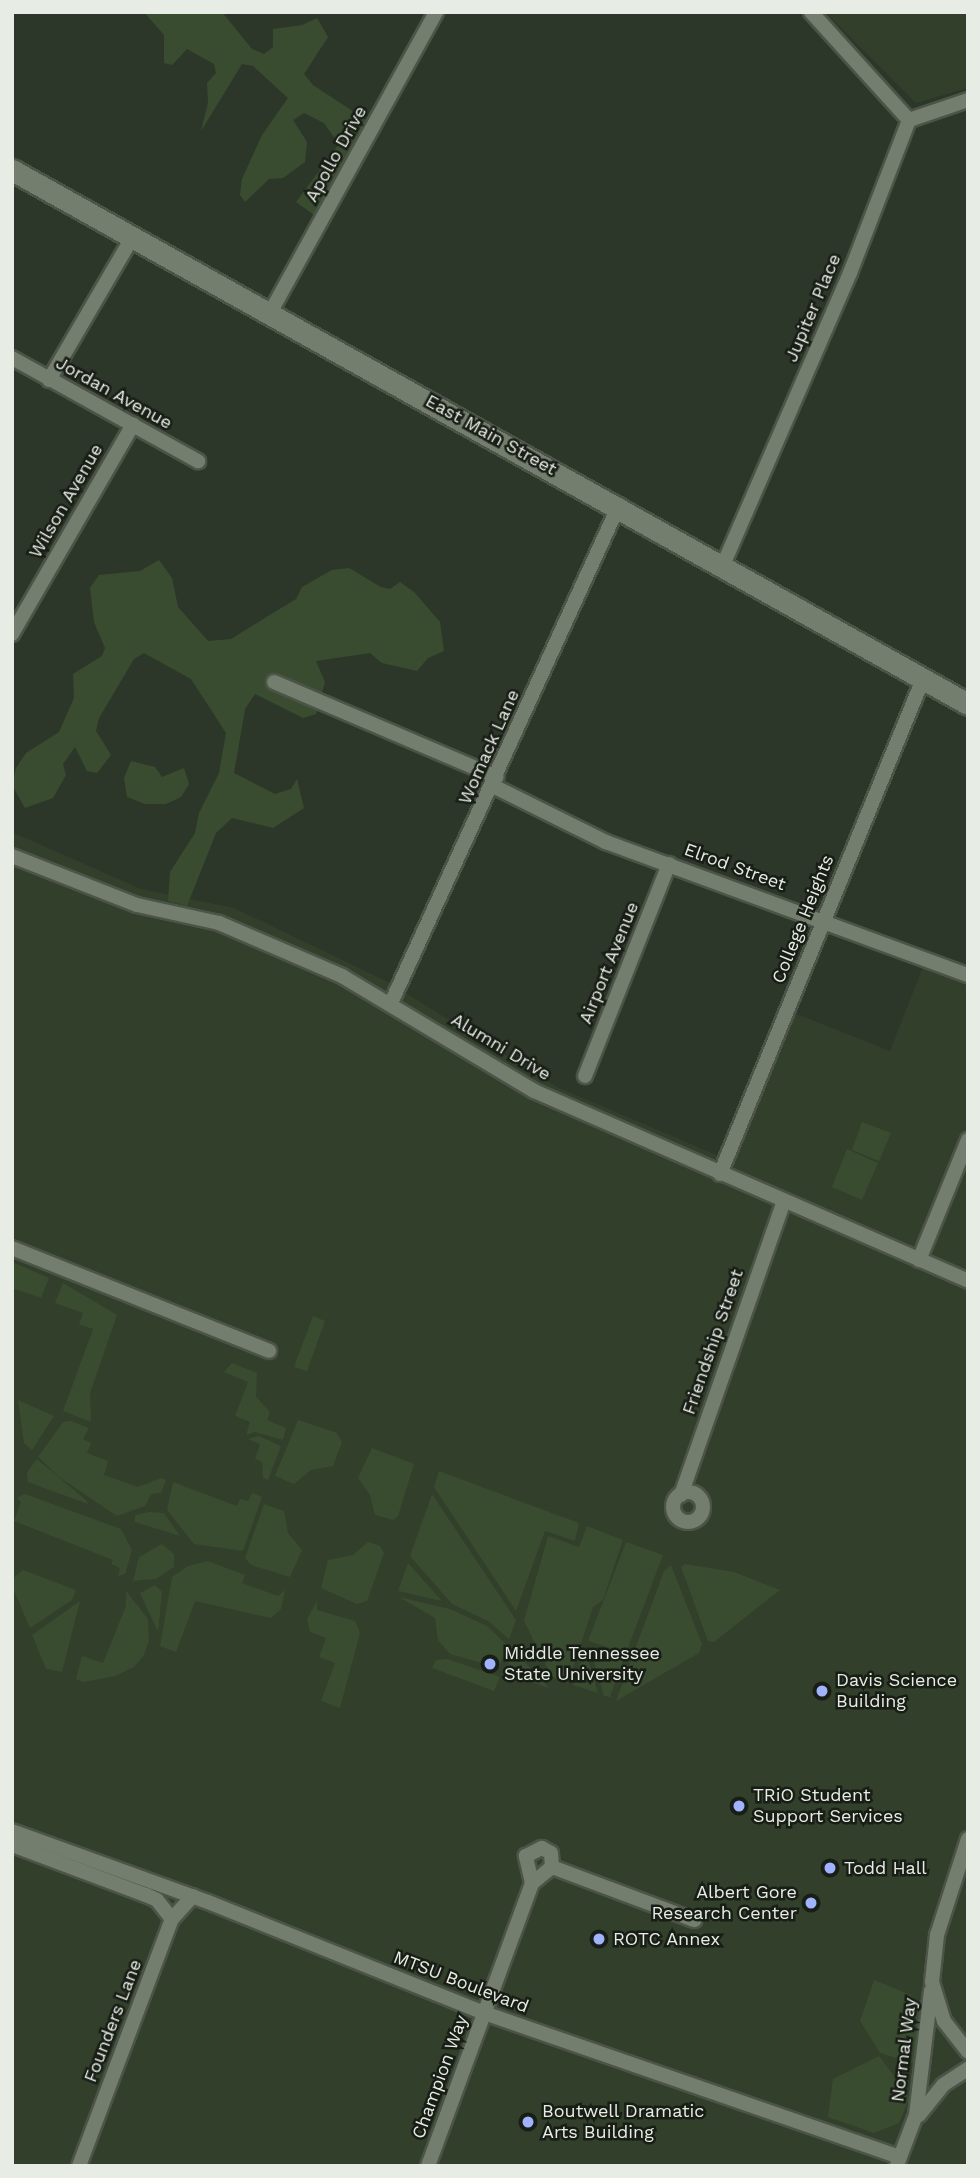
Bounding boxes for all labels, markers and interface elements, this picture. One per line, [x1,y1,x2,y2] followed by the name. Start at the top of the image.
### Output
[301,102,371,206] street label: Apollo Drive
[780,251,846,365] street label: Jupiter Place
[52,352,176,434] street label: Jordan Avenue
[422,390,560,480] street label: East Main Street
[24,440,108,562] street label: Wilson Avenue
[454,686,524,808] street label: Womack Lane
[681,839,789,895] street label: Elrod Street
[767,852,839,986] street label: College Heights
[575,899,643,1027] street label: Airport Avenue
[447,1009,555,1085] street label: Alumni Drive
[678,1267,748,1417] street label: Friendship Street
[504,1643,660,1686] place label: Middle Tennessee State University
[482,1656,498,1672] marker: Middle Tennessee State University
[836,1670,957,1712] place label: Davis Science Building
[814,1683,830,1699] marker: Davis Science Building
[753,1785,903,1828] place label: TRiO Student Support Services
[731,1798,747,1814] marker: TRiO Student Support Services
[844,1857,927,1879] place label: Todd Hall
[822,1860,838,1876] marker: Todd Hall
[651,1882,797,1924] place label: Albert Gore Research Center
[803,1895,819,1911] marker: Albert Gore Research Center
[613,1928,721,1950] place label: ROTC Annex
[591,1931,607,1947] marker: ROTC Annex
[390,1946,532,2018] street label: MTSU Boulevard
[80,1957,146,2085] street label: Founders Lane
[887,1996,921,2104] street label: Normal Way
[408,2012,472,2142] street label: Champion Way
[542,2101,705,2144] place label: Boutwell Dramatic Arts Building
[520,2114,536,2130] marker: Boutwell Dramatic Arts Building

